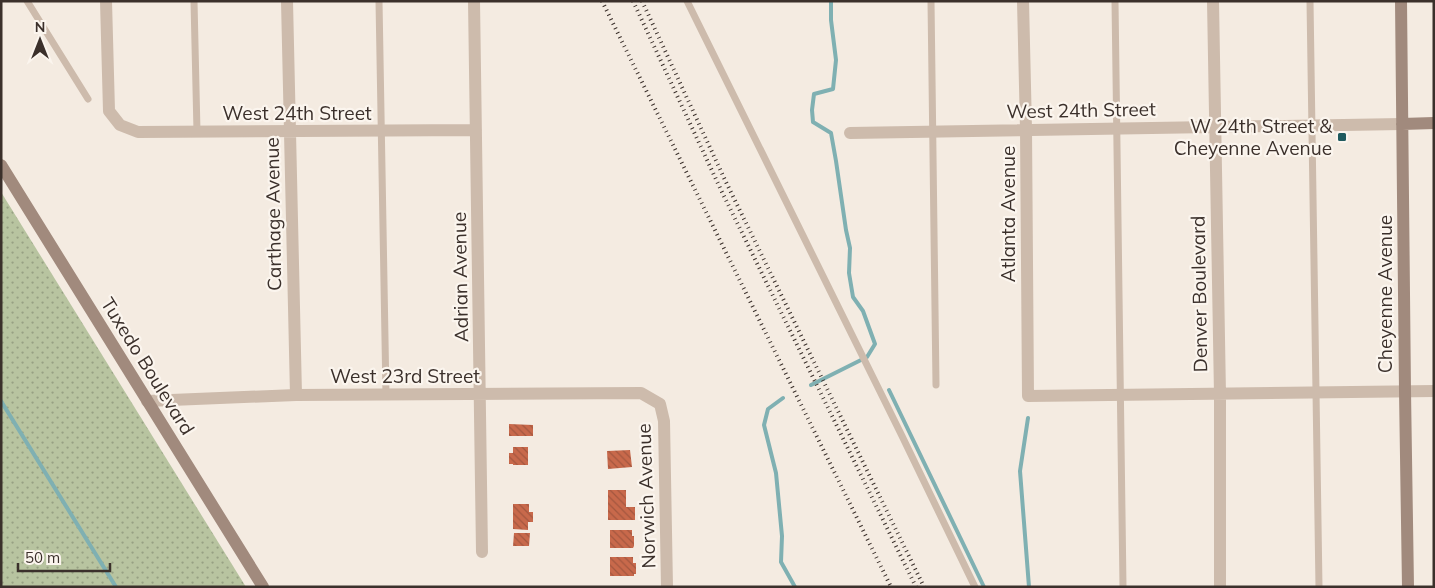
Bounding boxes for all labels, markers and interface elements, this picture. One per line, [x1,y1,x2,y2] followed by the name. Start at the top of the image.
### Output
[15,15,65,65] north arrow
[35,18,45,36] text: N
[1006,97,1156,123] street label: West 24th Street
[222,101,372,125] street label: West 24th Street
[1174,114,1333,160] place label: W 24th Street & Cheyenne Avenue
[1336,131,1348,143] marker: W 24th Street & Cheyenne Avenue
[260,137,286,291] street label: Carthage Avenue
[996,146,1020,282] street label: Atlanta Avenue
[447,212,473,342] street label: Adrian Avenue
[1186,215,1212,373] street label: Denver Boulevard
[1373,215,1397,373] street label: Cheyenne Avenue
[96,293,200,439] street label: Tuxedo Boulevard
[330,364,480,388] street label: West 23rd Street
[631,423,661,569] street label: Norwich Avenue
[18,540,110,572] scale bar
[25,548,60,567] text: 50 m

